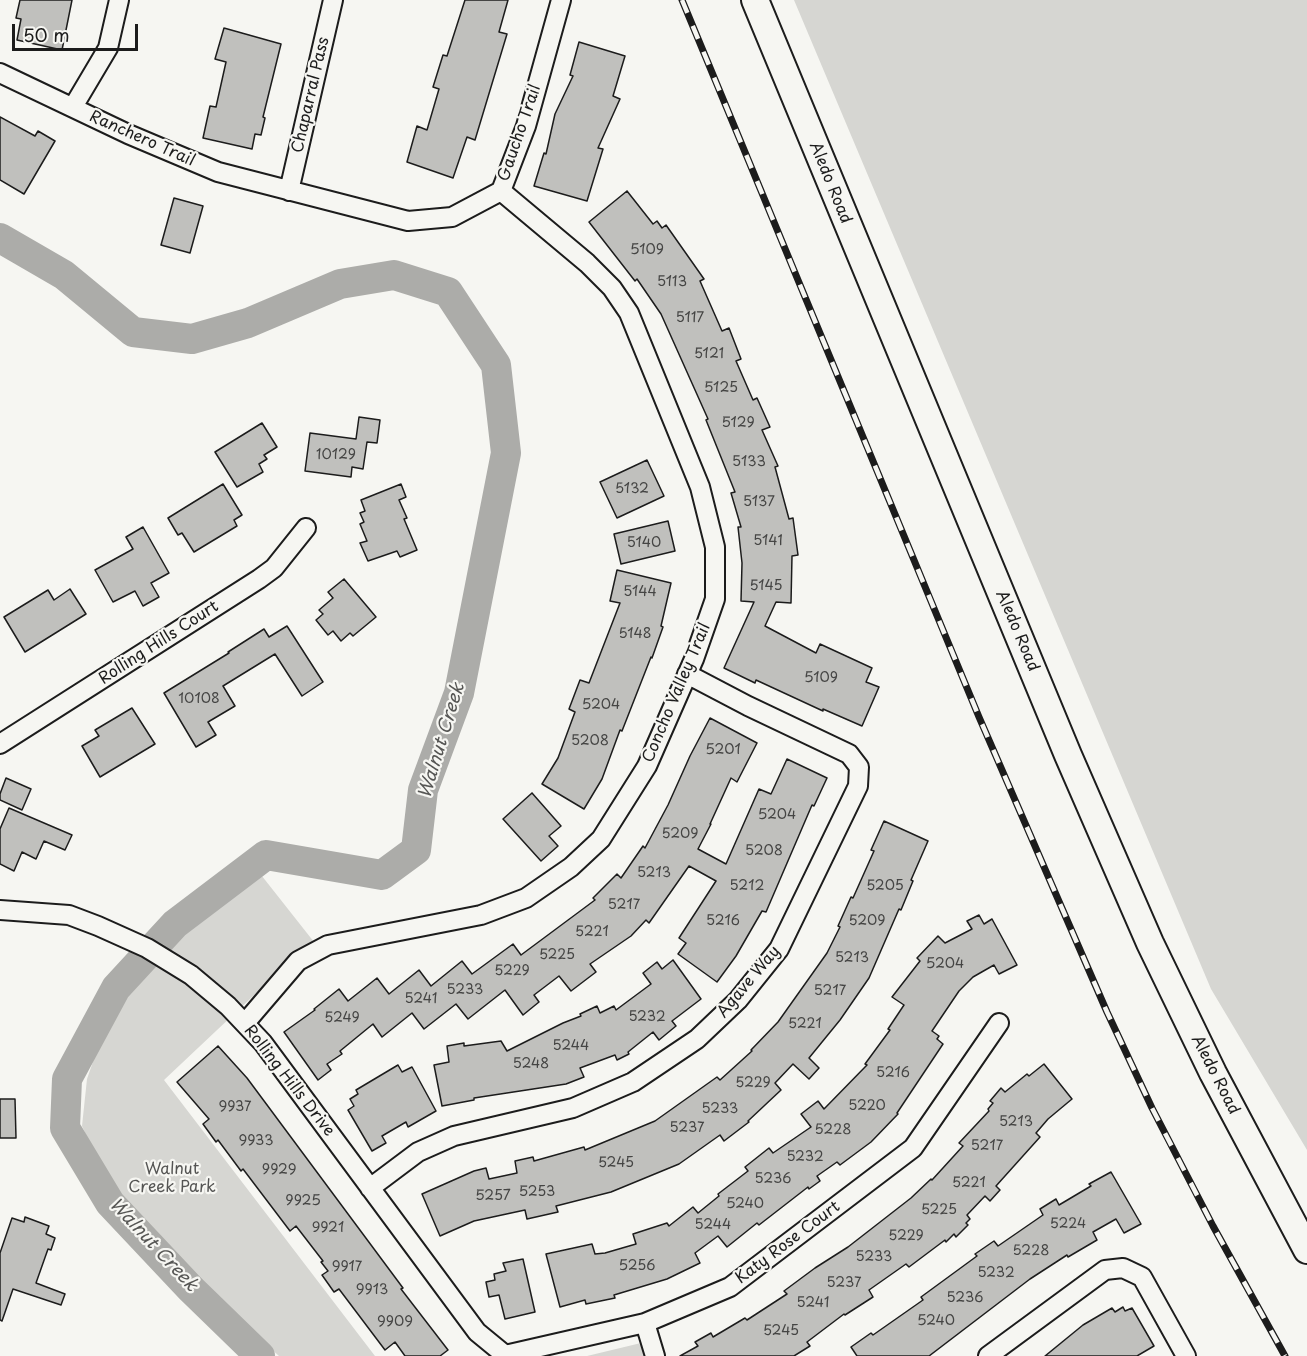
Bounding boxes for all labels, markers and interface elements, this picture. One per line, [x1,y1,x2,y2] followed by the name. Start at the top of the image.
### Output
[15,12,141,50] scale bar
[23,21,70,48] text: 50 m
[288,35,334,155] street label: Chaparral Pass
[494,82,546,184] street label: Gaucho Trail
[86,107,198,171] street label: Ranchero Trail
[805,139,855,227] street label: Aledo Road
[630,242,664,258] house number: 5109
[657,274,687,290] house number: 5113
[676,310,704,326] house number: 5117
[694,346,724,362] house number: 5121
[704,380,738,396] house number: 5125
[721,415,755,431] house number: 5129
[316,447,356,463] house number: 10129
[732,454,766,470] house number: 5133
[615,481,649,497] house number: 5132
[743,494,775,510] house number: 5137
[753,533,783,549] house number: 5141
[627,535,661,551] house number: 5140
[750,578,782,594] house number: 5145
[623,584,657,600] house number: 5144
[991,587,1043,675] street label: Aledo Road
[96,597,222,689] street label: Rolling Hills Court
[639,620,715,766] street label: Concho Valley Trail
[618,626,652,642] house number: 5148
[804,670,838,686] house number: 5109
[414,681,470,801] water label: Walnut Creek
[178,691,220,707] house number: 10108
[582,697,620,713] house number: 5204
[571,733,609,749] house number: 5208
[705,742,741,758] house number: 5201
[758,807,796,823] house number: 5204
[662,826,698,842] house number: 5209
[745,843,783,859] house number: 5208
[637,865,671,881] house number: 5213
[730,878,764,894] house number: 5212
[866,878,904,894] house number: 5205
[608,897,640,913] house number: 5217
[706,913,740,929] house number: 5216
[849,913,885,929] house number: 5209
[575,924,609,940] house number: 5221
[713,942,785,1022] street label: Agave Way
[539,947,575,963] house number: 5225
[835,950,869,966] house number: 5213
[926,956,964,972] house number: 5204
[494,963,530,979] house number: 5229
[447,982,483,998] house number: 5233
[814,983,846,999] house number: 5217
[405,991,437,1007] house number: 5241
[628,1009,666,1025] house number: 5232
[324,1010,360,1026] house number: 5249
[788,1016,822,1032] house number: 5221
[240,1022,338,1140] street label: Rolling Hills Drive
[1187,1032,1243,1118] street label: Aledo Road
[553,1038,589,1054] house number: 5244
[513,1056,549,1072] house number: 5248
[876,1065,910,1081] house number: 5216
[735,1075,771,1091] house number: 5229
[848,1098,886,1114] house number: 5220
[219,1099,251,1115] house number: 9937
[702,1101,738,1117] house number: 5233
[999,1114,1033,1130] house number: 5213
[670,1120,704,1136] house number: 5237
[815,1122,851,1138] house number: 5228
[239,1133,273,1149] house number: 9933
[971,1138,1003,1154] house number: 5217
[786,1149,824,1165] house number: 5232
[598,1155,634,1171] house number: 5245
[128,1160,216,1198] park label: Walnut Creek Park
[262,1162,296,1178] house number: 9929
[755,1171,791,1187] house number: 5236
[952,1175,986,1191] house number: 5221
[519,1184,555,1200] house number: 5253
[475,1188,511,1204] house number: 5257
[285,1193,321,1209] house number: 9925
[104,1194,202,1296] water label: Walnut Creek
[726,1196,764,1212] house number: 5240
[732,1197,844,1289] street label: Katy Rose Court
[921,1202,957,1218] house number: 5225
[1050,1216,1086,1232] house number: 5224
[695,1217,731,1233] house number: 5244
[312,1220,344,1236] house number: 9921
[888,1228,924,1244] house number: 5229
[1013,1243,1049,1259] house number: 5228
[856,1249,892,1265] house number: 5233
[619,1258,655,1274] house number: 5256
[332,1259,362,1275] house number: 9917
[977,1265,1015,1281] house number: 5232
[827,1275,861,1291] house number: 5237
[356,1282,388,1298] house number: 9913
[947,1290,983,1306] house number: 5236
[797,1295,829,1311] house number: 5241
[917,1313,955,1329] house number: 5240
[377,1314,413,1330] house number: 9909
[763,1323,799,1339] house number: 5245

